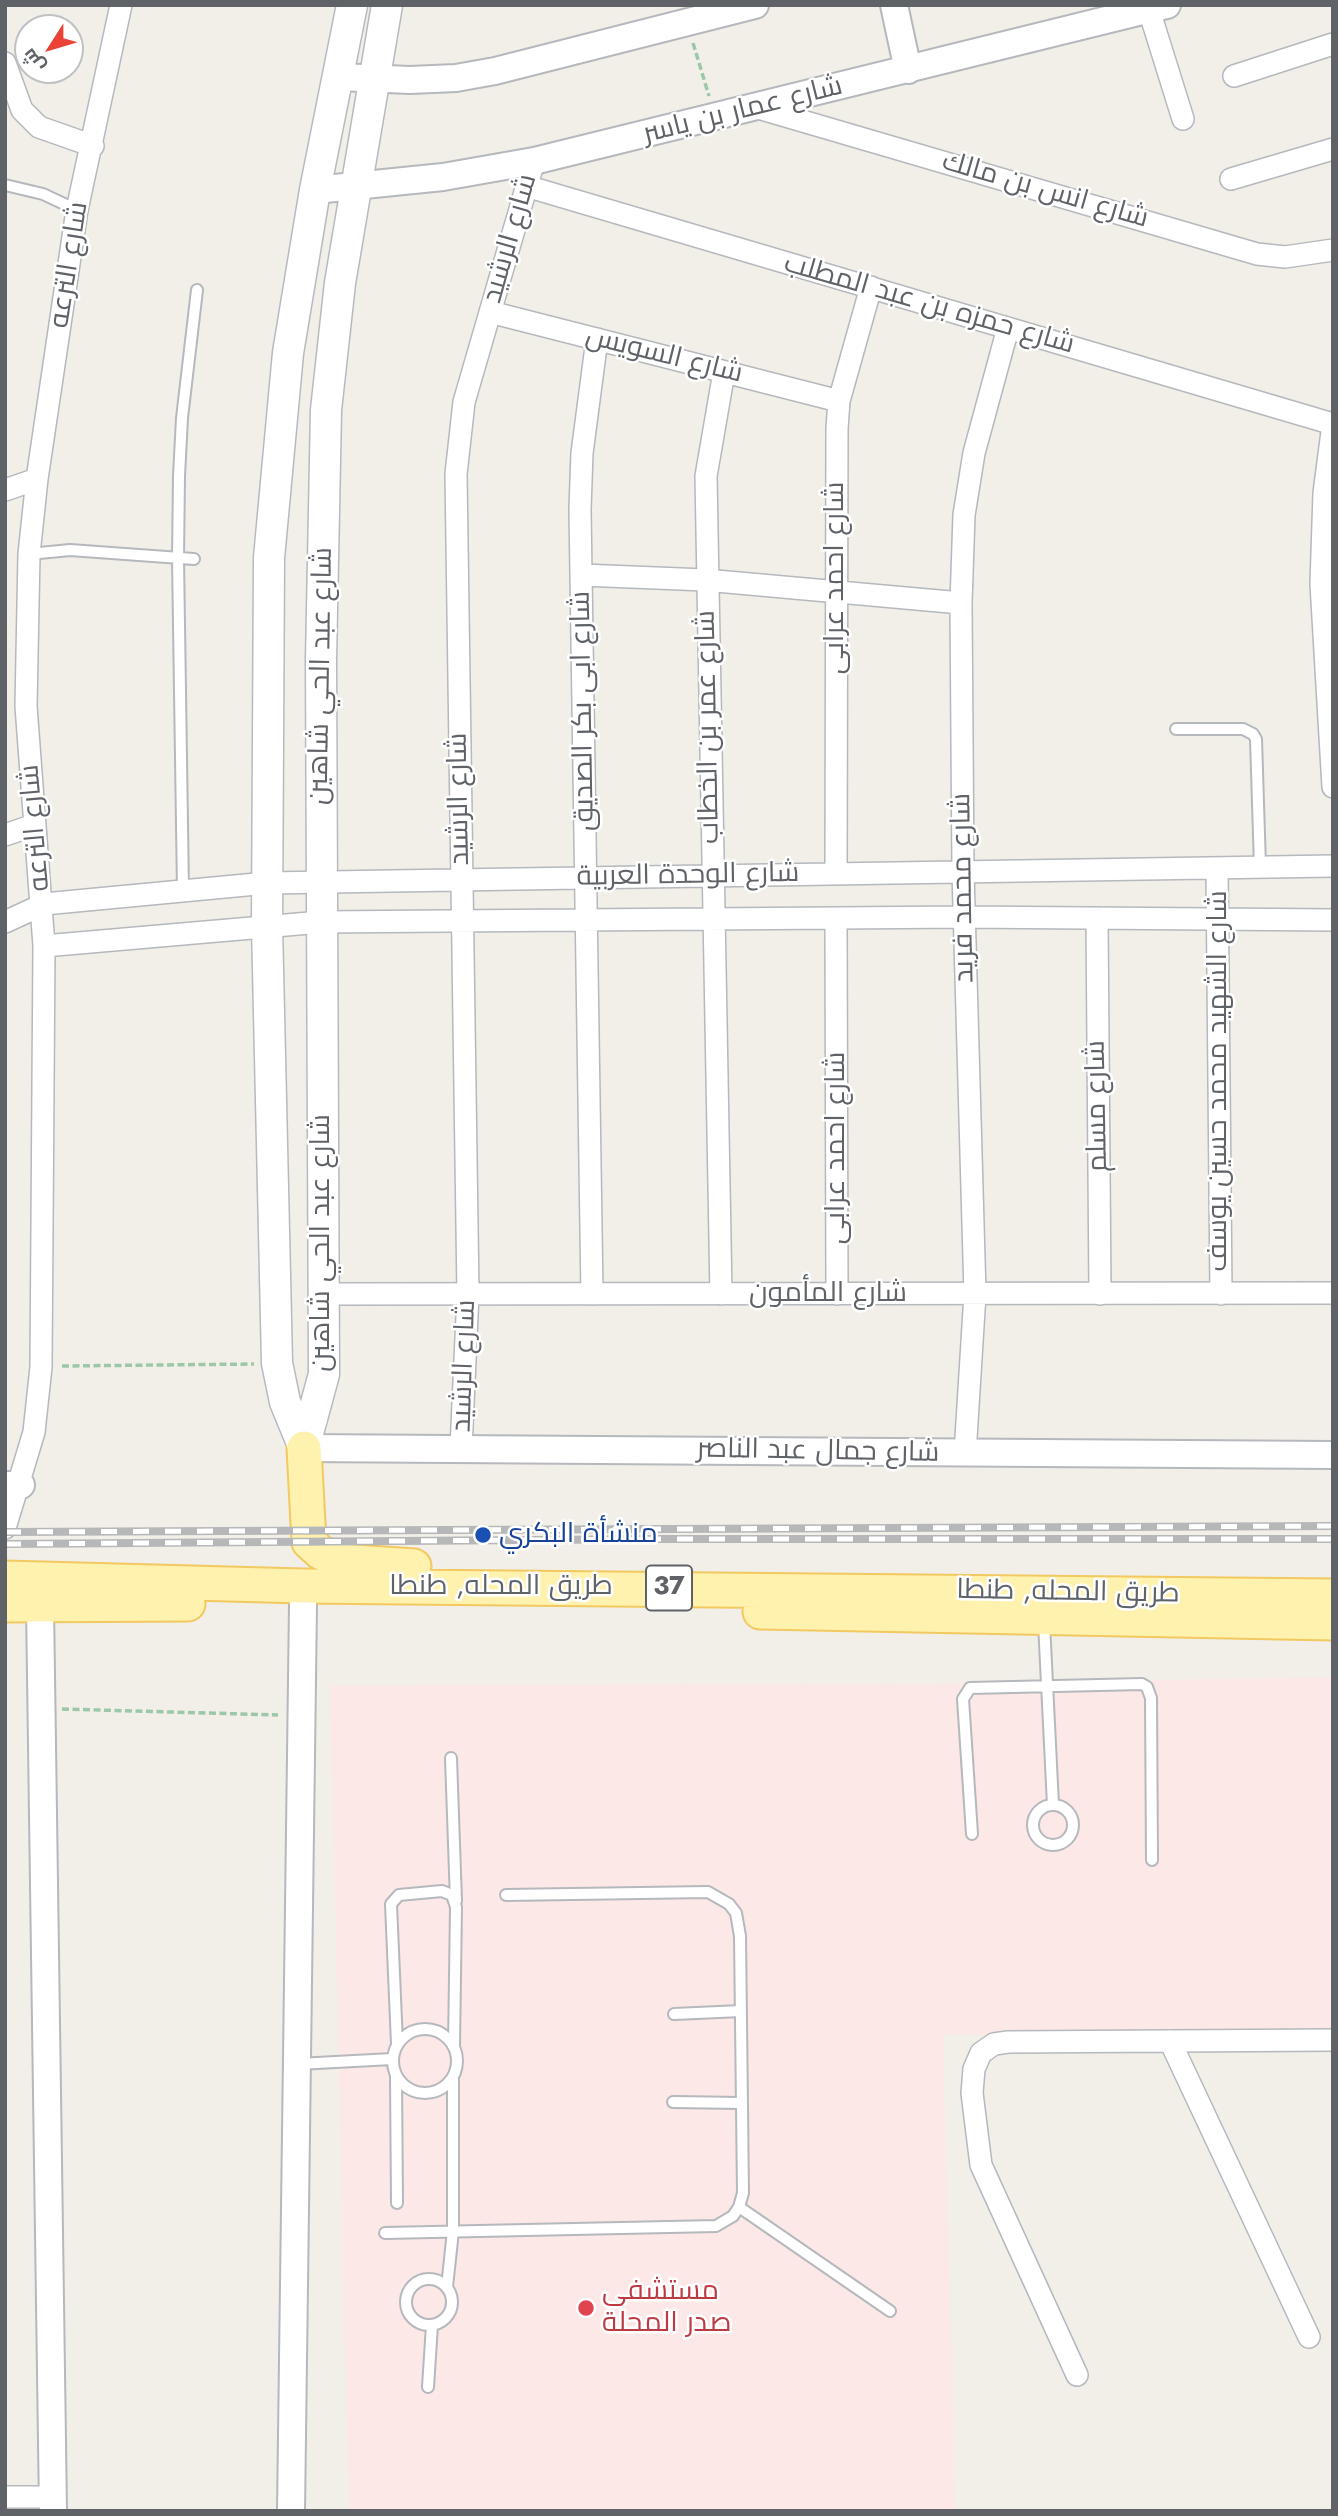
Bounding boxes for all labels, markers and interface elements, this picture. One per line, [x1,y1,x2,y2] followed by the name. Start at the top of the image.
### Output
[14,14,84,84] north arrow
[15,43,52,79] text: ش
[640,70,846,152] street label: شارع عمار بن ياسر
[938,145,1152,237] street label: شارع انس بن مالك
[477,171,545,307] street label: شارع الرشيد
[43,200,97,330] street label: شارع الترعه
[780,247,1078,363] street label: شارع حمزه بن عبد المطلب
[582,320,746,392] street label: شارع السويس
[819,482,853,674] street label: شارع احمد عرابى
[303,547,341,805] street label: شارع عبد الحي شاهين
[565,591,603,831] street label: شارع ابى بكر الصديق
[690,610,728,844] street label: شارع عمر بن الخطاب
[442,732,478,866] street label: شارع الرشيد
[14,763,58,893] street label: شارع الترعه
[946,793,982,983] street label: شارع محمد فريد
[576,857,800,895] street label: شارع الوحدة العربية
[1202,890,1236,1272] street label: شارع الشهيد محمد حسين يوسف
[1080,1040,1116,1172] street label: شارع مسلم
[820,1052,854,1244] street label: شارع احمد عرابى
[305,1114,339,1372] street label: شارع عبد الحي شاهين
[749,1277,907,1311] street label: شارع المأمون
[446,1299,484,1433] street label: شارع الرشيد
[696,1433,940,1471] street label: شارع جمال عبد الناصر
[499,1518,658,1552] place label: منشأة البكري
[473,1525,493,1545] marker: منشأة البكري
[646,1566,692,1610] road number: 37
[389,1570,613,1604] street label: طريق المحله, طنطا
[956,1574,1180,1612] street label: طريق المحله, طنطا
[602,2275,731,2341] place label: مستشفى صدر المحلة
[576,2298,596,2318] marker: مستشفى صدر المحلة

